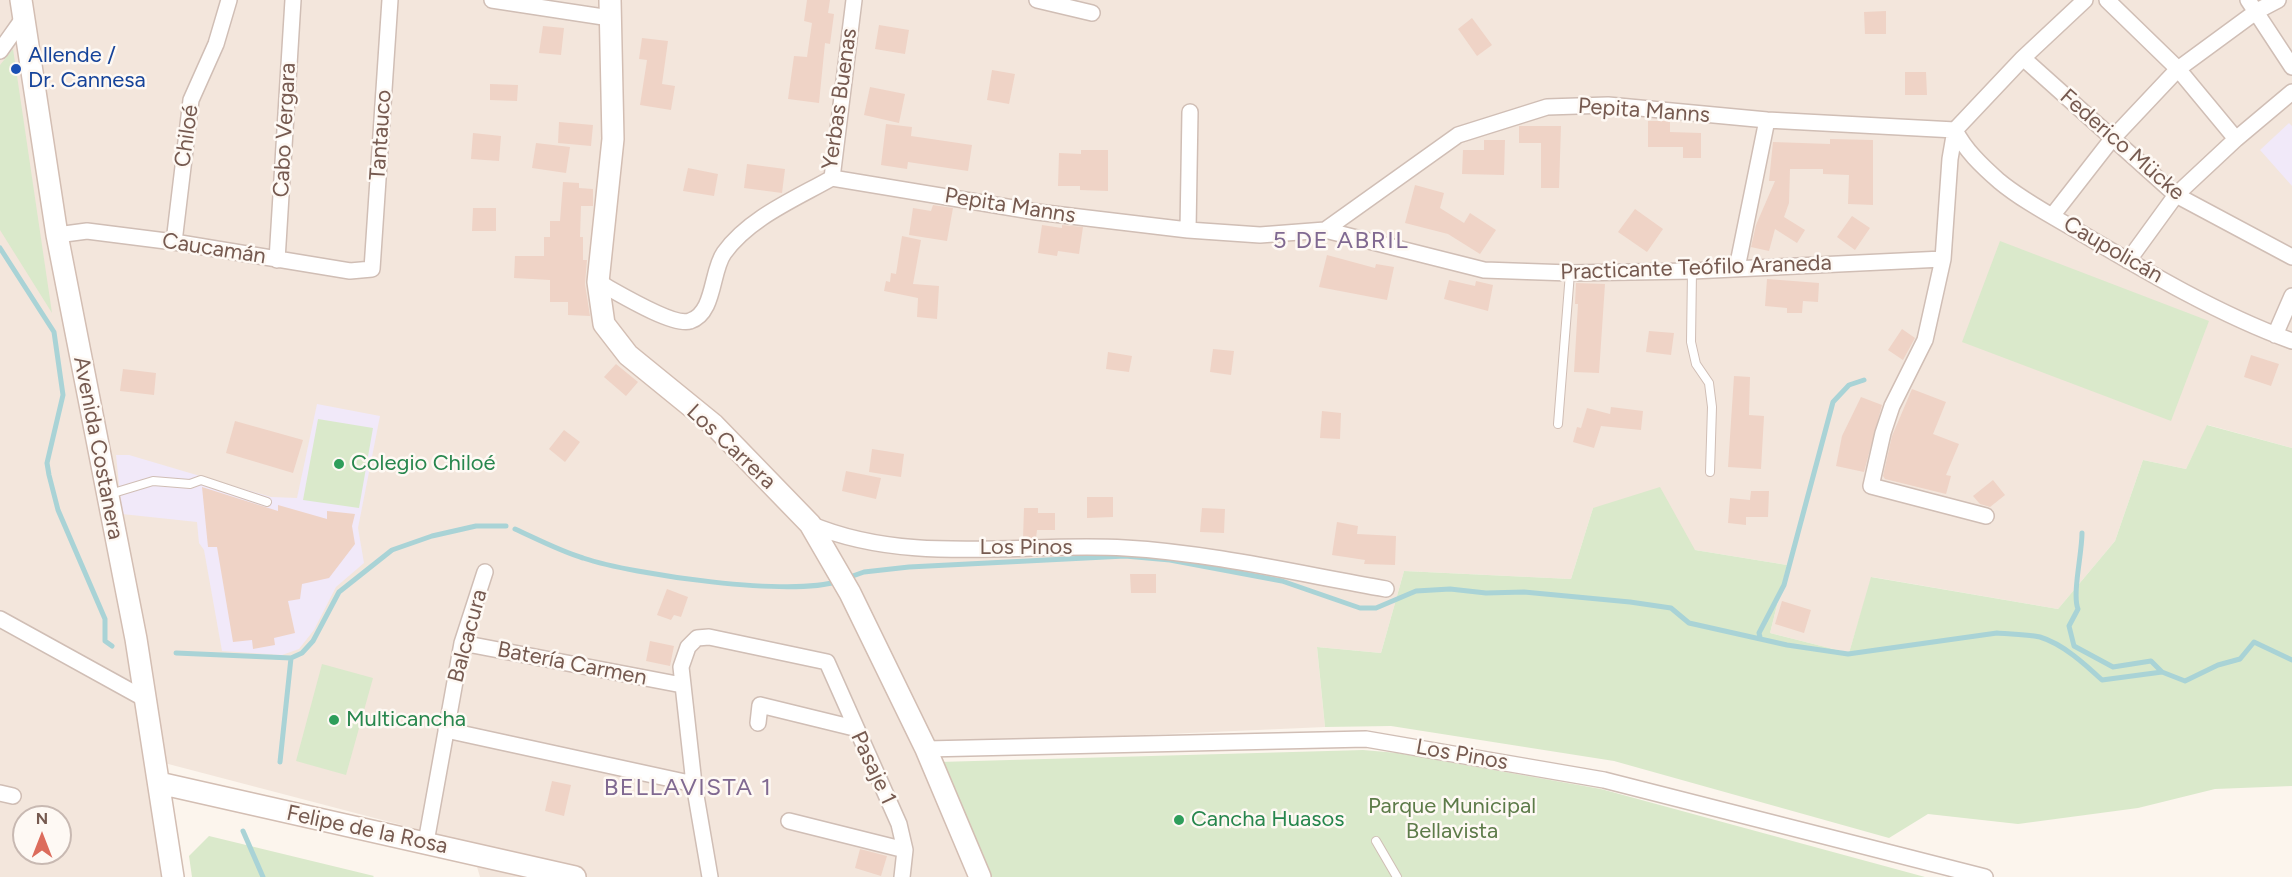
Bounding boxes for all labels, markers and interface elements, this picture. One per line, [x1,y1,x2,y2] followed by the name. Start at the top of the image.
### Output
[817,27,863,171] street label: Yerbas Buenas
[28,43,146,94] place label: Allende / Dr. Cannesa
[9,62,23,76] marker: Allende / Dr. Cannesa
[268,62,302,198] street label: Cabo Vergara
[2054,84,2190,206] street label: Federico Mücke
[365,89,397,181] street label: Tantauco
[1577,93,1711,129] street label: Pepita Manns
[170,103,204,169] street label: Chiloé
[943,183,1077,229] street label: Pepita Manns
[2059,211,2167,289] street label: Caupolicán
[1273,227,1409,255] district label: 5 DE ABRIL
[160,228,268,270] street label: Caucamán
[1560,250,1832,286] street label: Practicante Teófilo Araneda
[67,354,129,542] street label: Avenida Costanera
[681,399,781,495] street label: Los Carrera
[351,451,496,477] place label: Colegio Chiloé
[332,457,346,471] marker: Colegio Chiloé
[979,535,1073,561] street label: Los Pinos
[443,586,493,686] street label: Balcacura
[495,637,649,691] street label: Batería Carmen
[346,707,466,733] place label: Multicancha
[327,713,341,727] marker: Multicancha
[845,727,901,809] street label: Pasaje 1
[1414,734,1510,776] street label: Los Pinos
[604,774,772,802] district label: BELLAVISTA 1
[1368,794,1536,846] park label: Parque Municipal Bellavista
[284,800,450,860] street label: Felipe de la Rosa
[12,805,72,865] north arrow
[1191,807,1344,833] place label: Cancha Huasos
[36,809,48,828] text: N
[1172,813,1186,827] marker: Cancha Huasos

